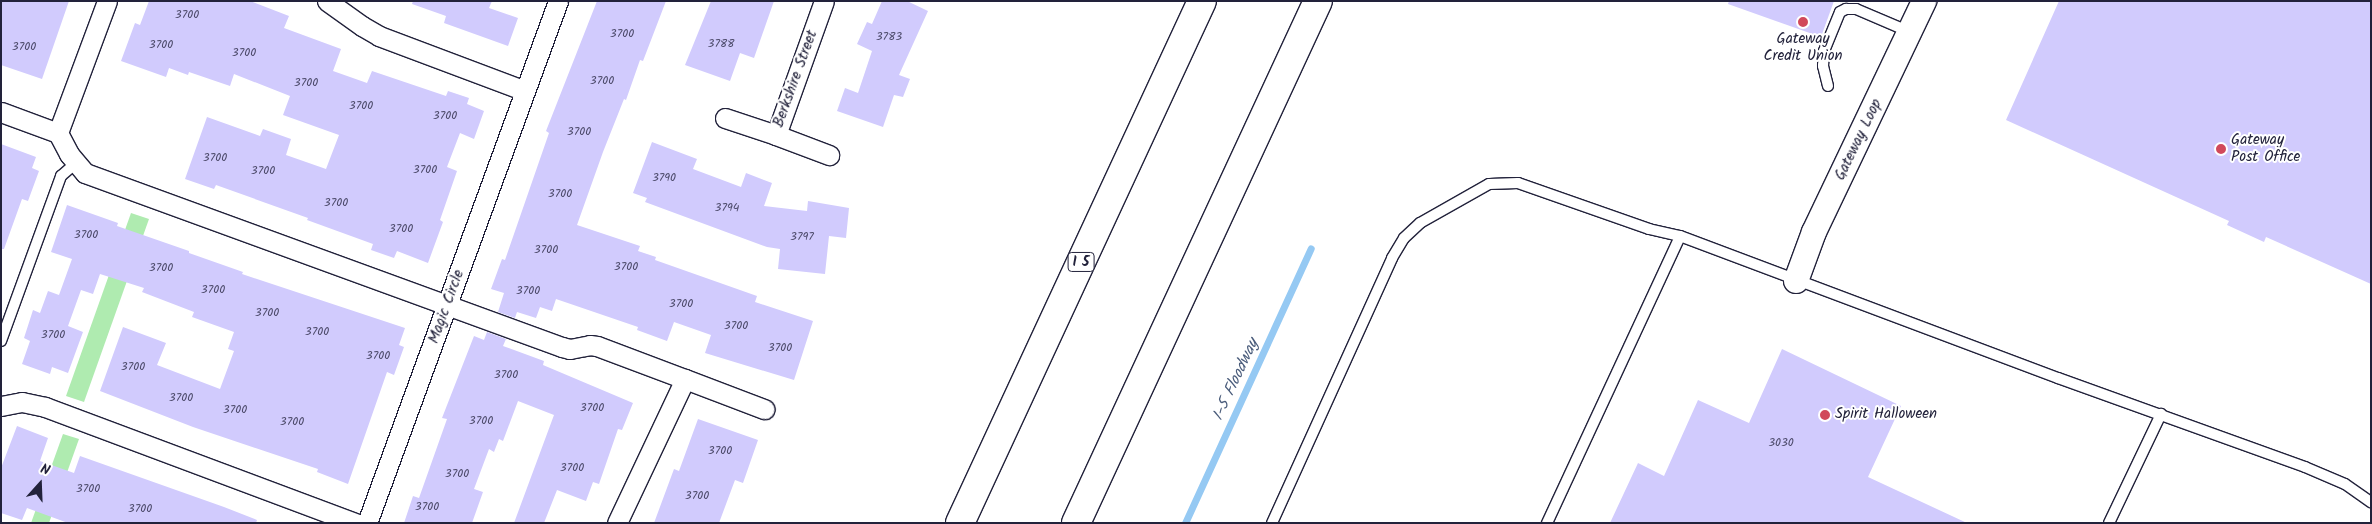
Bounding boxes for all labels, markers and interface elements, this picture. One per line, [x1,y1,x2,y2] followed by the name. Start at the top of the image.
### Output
[175,8,199,22] house number: 3700
[1797,16,1809,28] marker: Gateway Credit Union
[610,27,634,41] house number: 3700
[770,28,822,130] street label: Berkshire Street
[876,30,902,44] house number: 3783
[1764,30,1842,65] place label: Gateway Credit Union
[708,37,734,51] house number: 3788
[149,38,173,52] house number: 3700
[12,40,36,54] house number: 3700
[232,46,256,60] house number: 3700
[590,74,614,88] house number: 3700
[294,76,318,90] house number: 3700
[1832,97,1886,183] street label: Gateway Loop
[349,99,373,113] house number: 3700
[433,109,457,123] house number: 3700
[567,125,591,139] house number: 3700
[2231,131,2300,166] place label: Gateway Post Office
[2215,143,2227,155] marker: Gateway Post Office
[203,151,227,165] house number: 3700
[413,163,437,177] house number: 3700
[251,164,275,178] house number: 3700
[652,171,676,185] house number: 3790
[548,187,572,201] house number: 3700
[324,196,348,210] house number: 3700
[715,201,739,215] house number: 3794
[389,222,413,236] house number: 3700
[74,228,98,242] house number: 3700
[790,230,814,244] house number: 3797
[534,243,558,257] house number: 3700
[1067,250,1095,274] road number: I 5
[614,260,638,274] house number: 3700
[149,261,173,275] house number: 3700
[425,268,469,346] street label: Magic Circle
[201,283,225,297] house number: 3700
[516,284,540,298] house number: 3700
[669,297,693,311] house number: 3700
[255,306,279,320] house number: 3700
[724,319,748,333] house number: 3700
[305,325,329,339] house number: 3700
[41,328,65,342] house number: 3700
[1209,336,1263,424] water label: I-5 Floodway
[768,341,792,355] house number: 3700
[366,349,390,363] house number: 3700
[121,360,145,374] house number: 3700
[494,368,518,382] house number: 3700
[169,391,193,405] house number: 3700
[580,401,604,415] house number: 3700
[223,403,247,417] house number: 3700
[1835,406,1937,424] place label: Spirit Halloween
[1819,409,1831,421] marker: Spirit Halloween
[469,414,493,428] house number: 3700
[280,415,304,429] house number: 3700
[1768,436,1794,450] house number: 3030
[708,444,732,458] house number: 3700
[37,458,53,482] text: N
[15,459,65,509] north arrow
[560,461,584,475] house number: 3700
[445,467,469,481] house number: 3700
[76,482,100,496] house number: 3700
[685,489,709,503] house number: 3700
[415,500,439,514] house number: 3700
[128,502,152,516] house number: 3700

